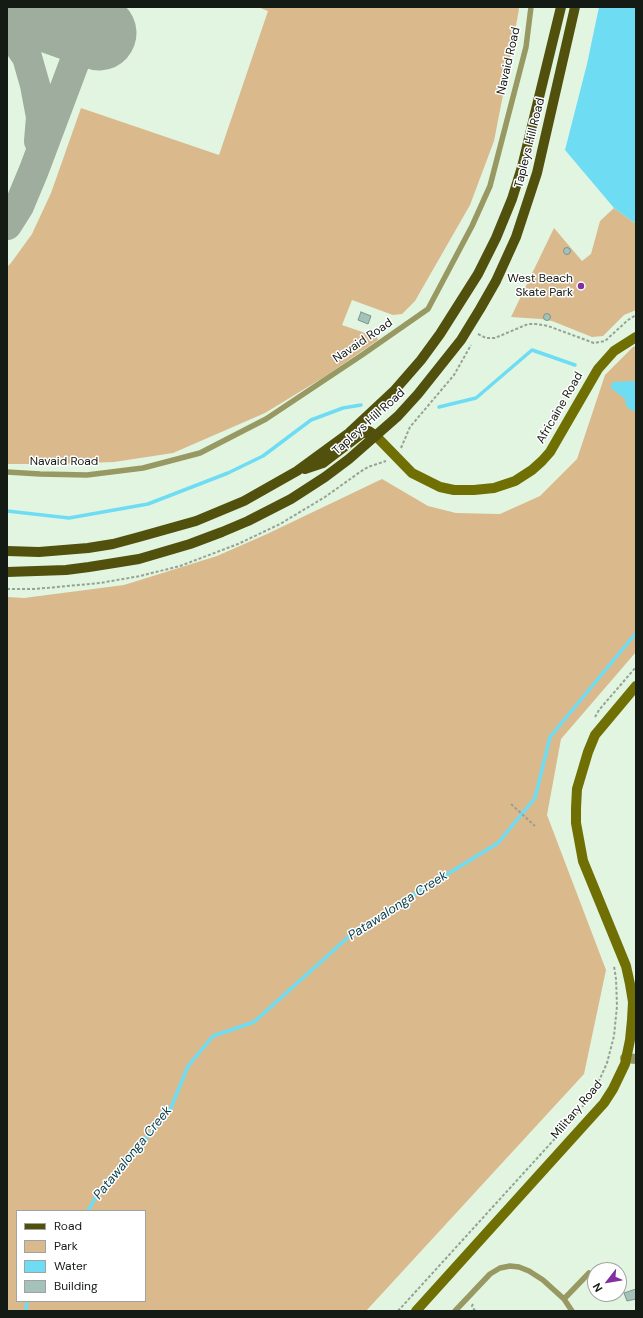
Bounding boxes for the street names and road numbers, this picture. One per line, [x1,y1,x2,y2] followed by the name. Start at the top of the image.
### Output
[494,26,524,96] street label: Navaid Road
[512,97,548,189] street label: Tapleys Hill Road
[331,316,395,366] street label: Navaid Road
[534,370,586,446] street label: Africaine Road
[330,386,408,458] street label: Tapleys Hill Road
[30,455,98,469] street label: Navaid Road
[548,1078,606,1142] street label: Military Road

